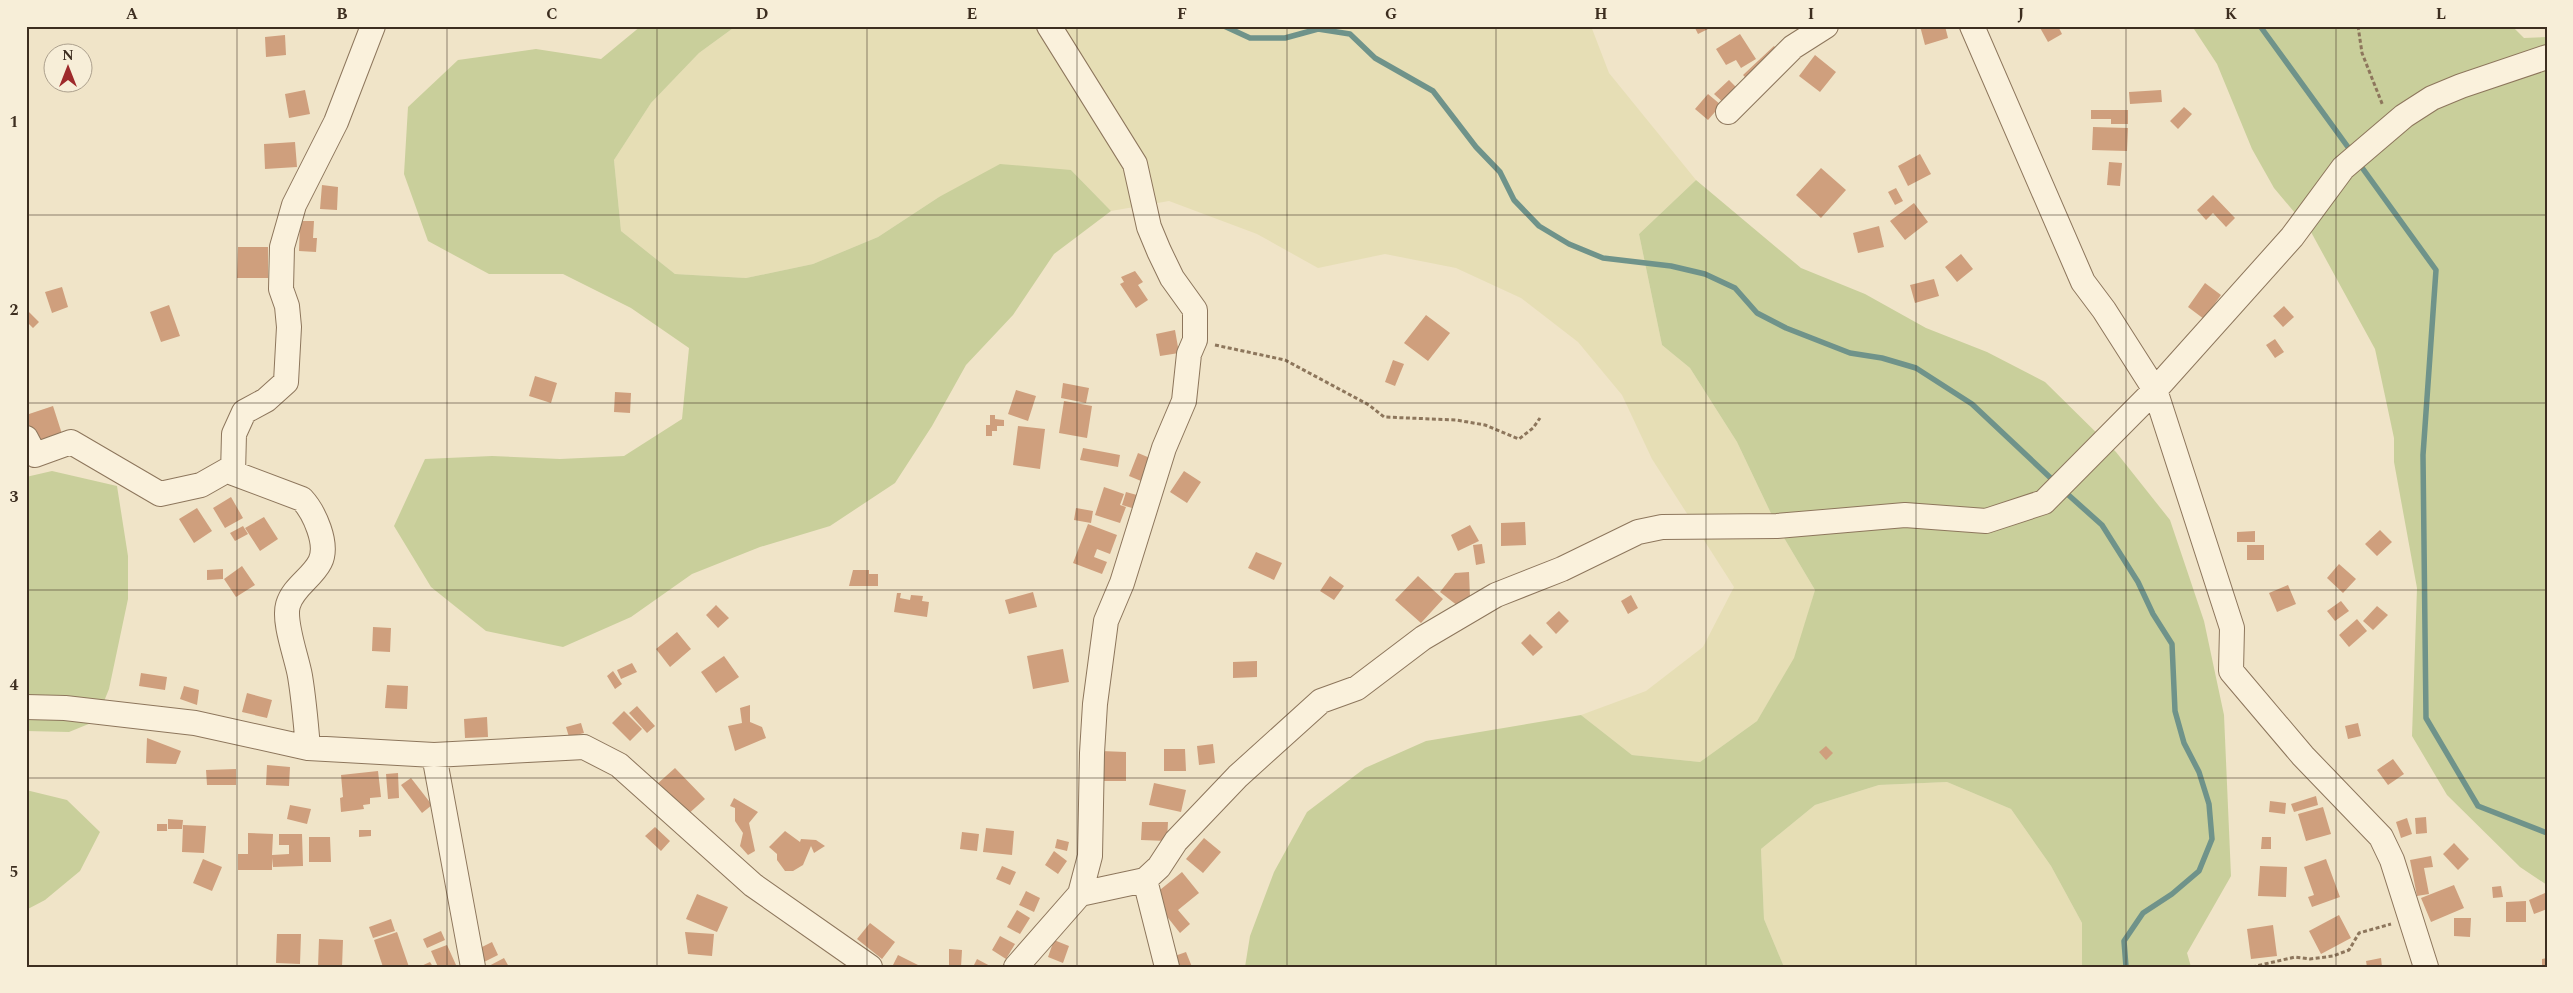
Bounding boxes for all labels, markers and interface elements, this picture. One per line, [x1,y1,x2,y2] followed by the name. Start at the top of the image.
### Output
[126,2,139,26] text: A
[336,2,348,26] text: B
[546,2,558,26] text: C
[756,2,769,26] text: D
[967,2,977,26] text: E
[1177,2,1187,26] text: F
[1385,2,1397,26] text: G
[1594,2,1608,26] text: H
[1808,2,1814,26] text: I
[2018,2,2025,26] text: J
[2225,2,2238,26] text: K
[2436,2,2446,26] text: L
[42,42,92,92] north arrow
[62,45,74,66] text: N
[10,110,18,134] text: 1
[10,298,19,322] text: 2
[10,485,19,509] text: 3
[10,673,19,697] text: 4
[10,860,18,884] text: 5

